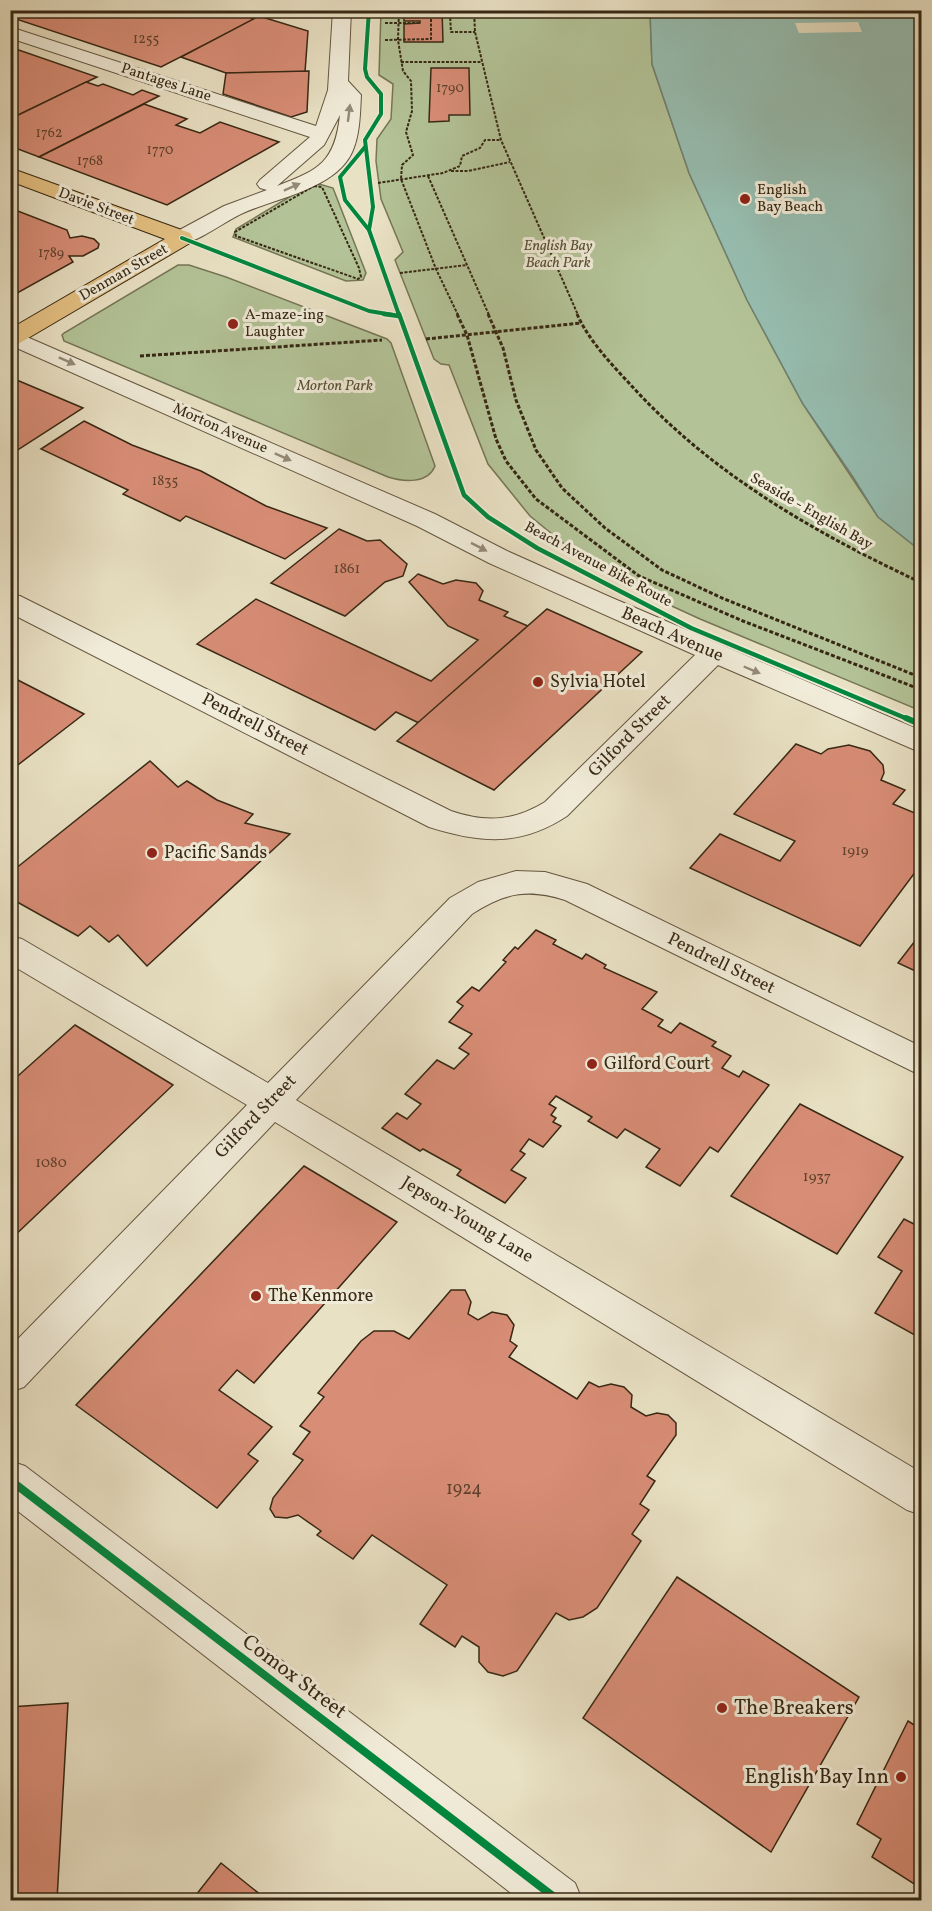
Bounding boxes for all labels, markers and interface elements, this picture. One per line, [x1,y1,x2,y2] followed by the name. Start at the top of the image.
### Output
[133,30,159,49] house number: 1255
[118,58,214,108] street label: Pantages Lane
[436,79,464,98] house number: 1790
[345,103,354,122] one-way arrow
[36,124,62,143] house number: 1762
[147,141,173,160] house number: 1770
[77,152,103,171] house number: 1768
[757,180,823,218] place label: English Bay Beach
[284,182,302,192] one-way arrow
[55,183,137,231] street label: Davie Street
[738,192,752,206] marker: English Bay Beach
[523,236,593,274] park label: English Bay Beach Park
[76,239,172,307] street label: Denman Street
[38,244,64,263] house number: 1789
[245,305,324,343] place label: A-maze-ing Laughter
[226,317,240,331] marker: A-maze-ing Laughter
[58,357,75,366] one-way arrow
[296,376,373,397] park label: Morton Park
[169,399,271,459] street label: Morton Avenue
[275,452,293,462] one-way arrow
[746,468,876,556] street label: Seaside - English Bay
[152,472,178,491] house number: 1835
[520,517,676,613] street label: Beach Avenue Bike Route
[470,542,487,551] one-way arrow
[334,559,360,580] house number: 1861
[617,601,727,669] street label: Beach Avenue
[743,666,761,675] one-way arrow
[550,670,646,695] place label: Sylvia Hotel
[531,675,545,689] marker: Sylvia Hotel
[197,687,313,763] street label: Pendrell Street
[583,689,677,783] street label: Gilford Street
[164,841,267,866] place label: Pacific Sands
[841,841,869,862] house number: 1919
[145,846,159,860] marker: Pacific Sands
[663,927,779,1001] street label: Pendrell Street
[604,1052,710,1077] place label: Gilford Court
[585,1057,599,1071] marker: Gilford Court
[209,1069,303,1165] street label: Gilford Street
[35,1153,67,1174] house number: 1080
[803,1167,831,1188] house number: 1937
[396,1171,538,1269] street label: Jepson-Young Lane
[268,1284,373,1309] place label: The Kenmore
[249,1289,263,1303] marker: The Kenmore
[446,1477,482,1502] house number: 1924
[236,1628,352,1726] street label: Comox Street
[734,1694,854,1723] place label: The Breakers
[715,1701,729,1715] marker: The Breakers
[744,1763,889,1792] place label: English Bay Inn
[894,1770,908,1784] marker: English Bay Inn

